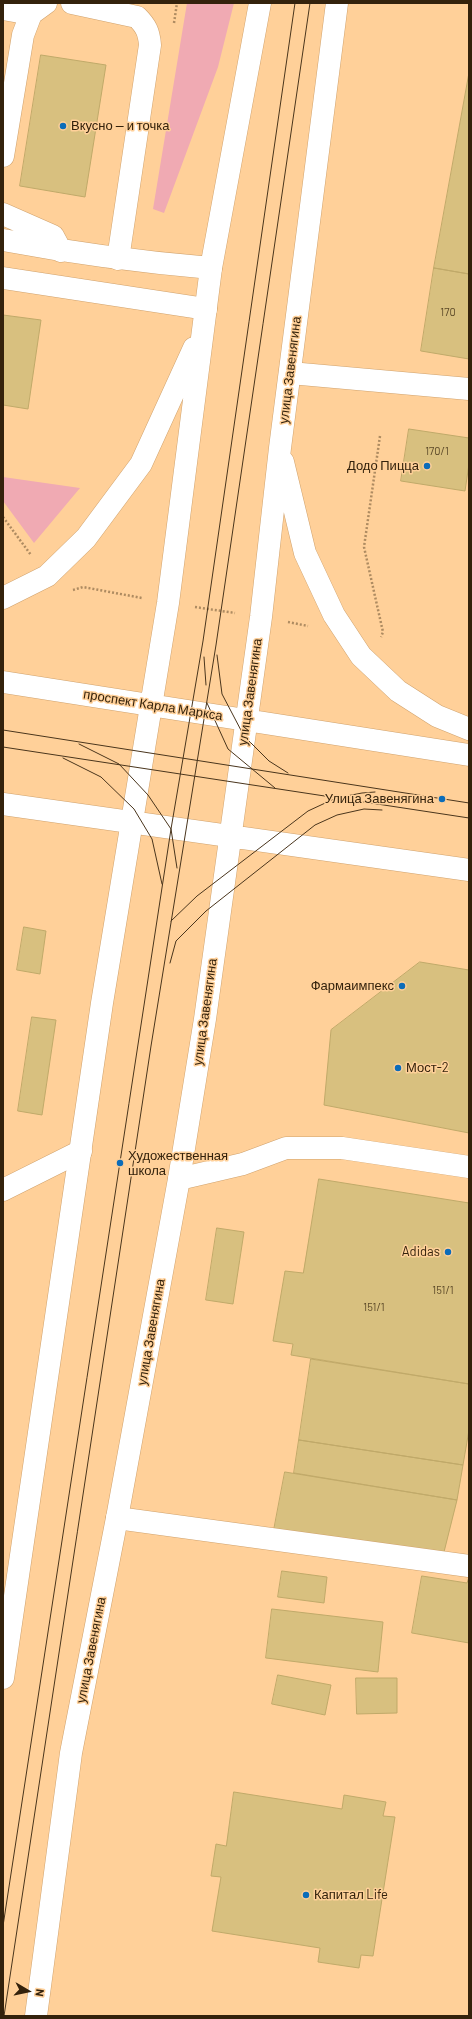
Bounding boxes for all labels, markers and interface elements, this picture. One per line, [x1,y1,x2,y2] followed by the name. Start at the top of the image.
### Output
[71,118,169,134] place label: Вкусно — и точка
[58,121,68,131] marker: Вкусно — и точка
[440,305,456,319] house number: 170
[276,315,304,425] street label: улица Завенягина
[425,444,449,458] house number: 170/1
[347,458,419,474] place label: Додо Пицца
[422,461,432,471] marker: Додо Пицца
[235,637,265,747] street label: улица Завенягина
[82,686,224,724] street label: проспект Карла Маркса
[325,791,434,807] place label: Улица Завенягина
[437,794,447,804] marker: Улица Завенягина
[190,957,220,1067] street label: улица Завенягина
[311,978,394,994] place label: Фармаимпекс
[397,981,407,991] marker: Фармаимпекс
[406,1060,449,1076] place label: Мост-2
[393,1063,403,1073] marker: Мост-2
[128,1148,228,1179] place label: Художественная школа
[115,1158,125,1168] marker: Художественная школа
[402,1244,440,1260] place label: Adidas
[443,1247,453,1257] marker: Adidas
[134,1277,168,1387] street label: улица Завенягина
[432,1283,454,1297] house number: 151/1
[363,1300,385,1314] house number: 151/1
[73,1595,109,1705] street label: улица Завенягина
[314,1887,388,1903] place label: Капитал Life
[301,1890,311,1900] marker: Капитал Life
[8,1971,48,2011] north arrow
[33,1988,47,1998] text: N

